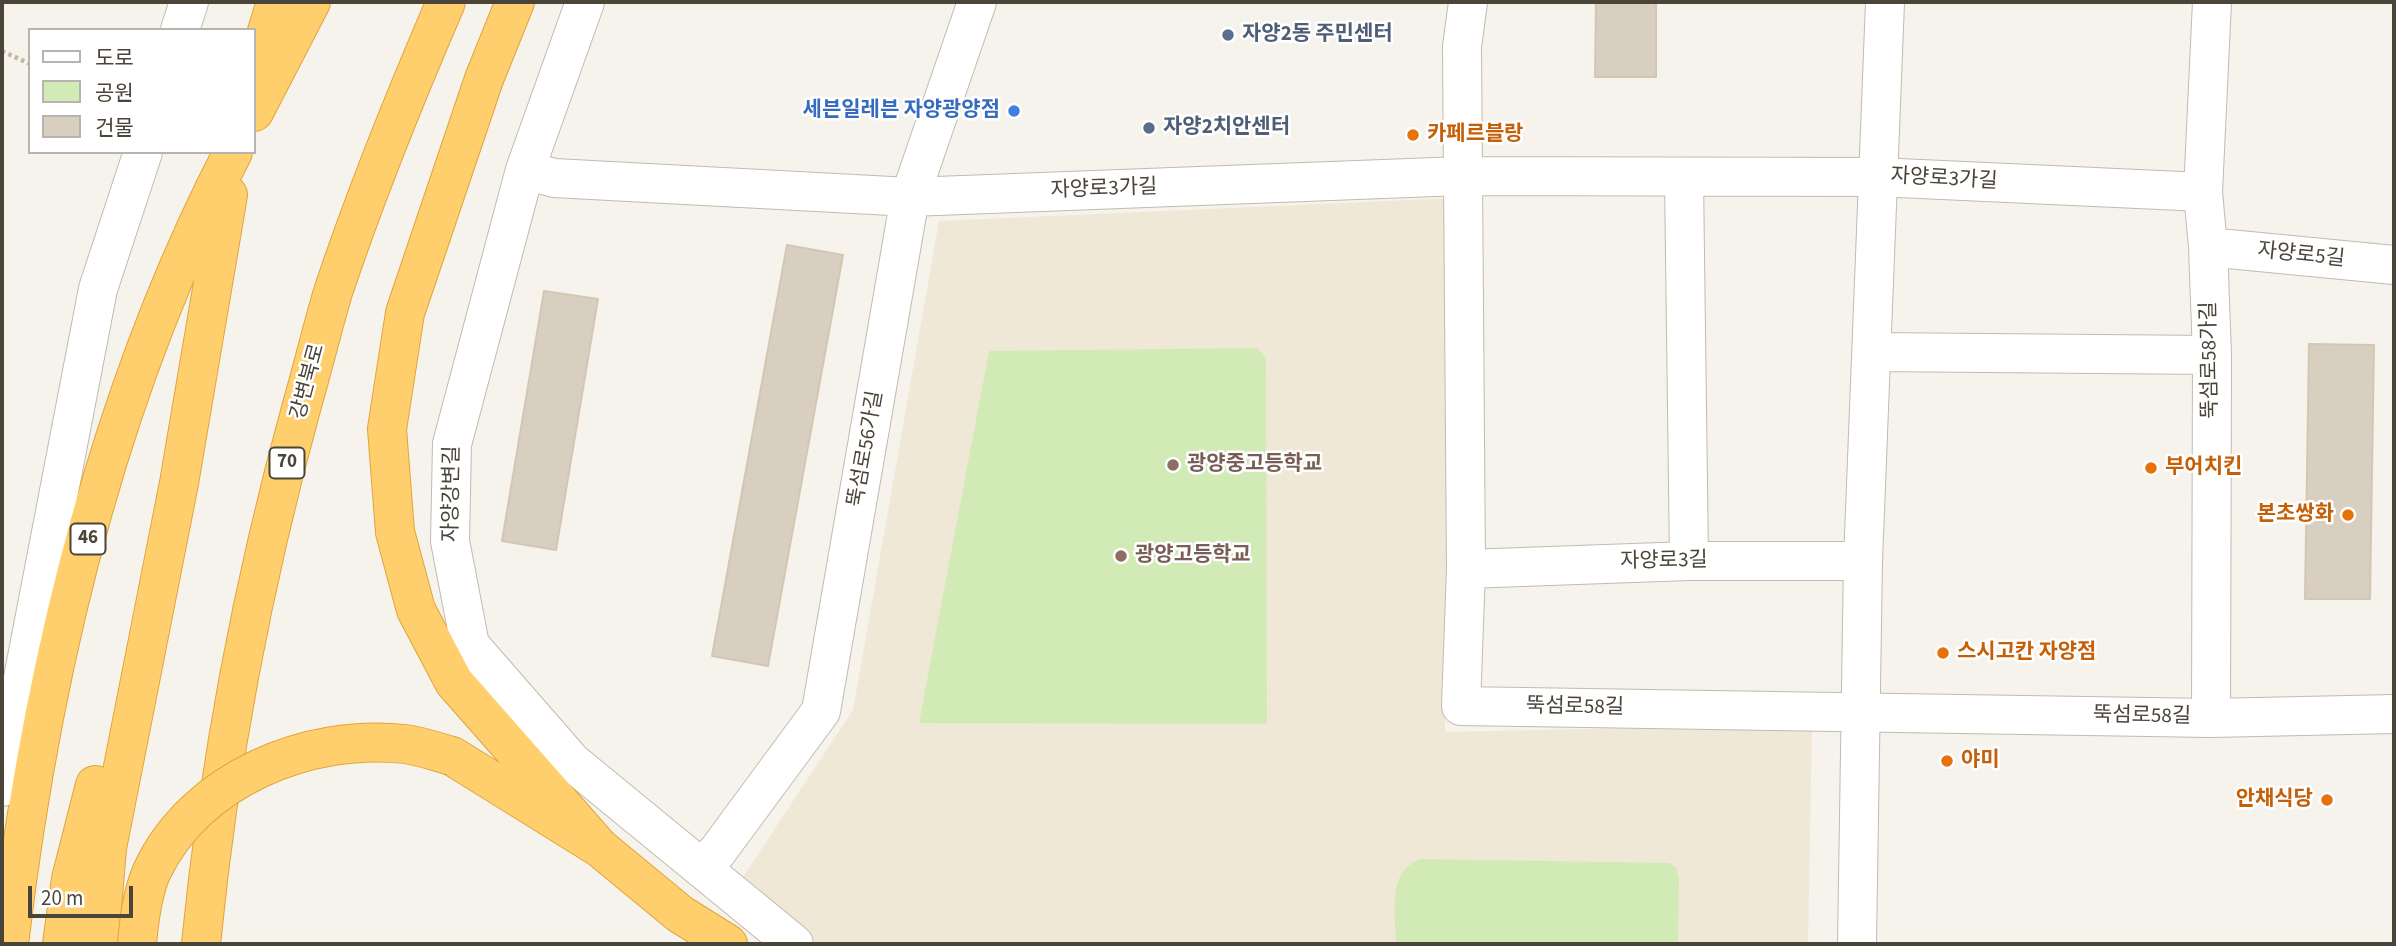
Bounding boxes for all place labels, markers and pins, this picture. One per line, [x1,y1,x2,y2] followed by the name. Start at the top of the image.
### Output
[1242,22,1393,48] place label: 자양2동 주민센터
[1220,27,1236,43] marker: 자양2동 주민센터
[803,98,1000,124] place label: 세븐일레븐 자양광양점
[1006,103,1022,119] marker: 세븐일레븐 자양광양점
[1163,115,1290,141] place label: 자양2치안센터
[1141,120,1157,136] marker: 자양2치안센터
[1427,122,1524,148] place label: 카페르블랑
[1405,127,1421,143] marker: 카페르블랑
[1187,452,1322,478] place label: 광양중고등학교
[2165,455,2242,481] place label: 부어치킨
[1165,457,1181,473] marker: 광양중고등학교
[2143,460,2159,476] marker: 부어치킨
[2257,502,2334,528] place label: 본초쌍화
[2340,507,2356,523] marker: 본초쌍화
[1135,543,1251,569] place label: 광양고등학교
[1113,548,1129,564] marker: 광양고등학교
[1957,640,2096,666] place label: 스시고칸 자양점
[1935,645,1951,661] marker: 스시고칸 자양점
[1961,748,2000,774] place label: 야미
[1939,753,1955,769] marker: 야미
[2236,787,2313,813] place label: 안채식당
[2319,792,2335,808] marker: 안채식당

